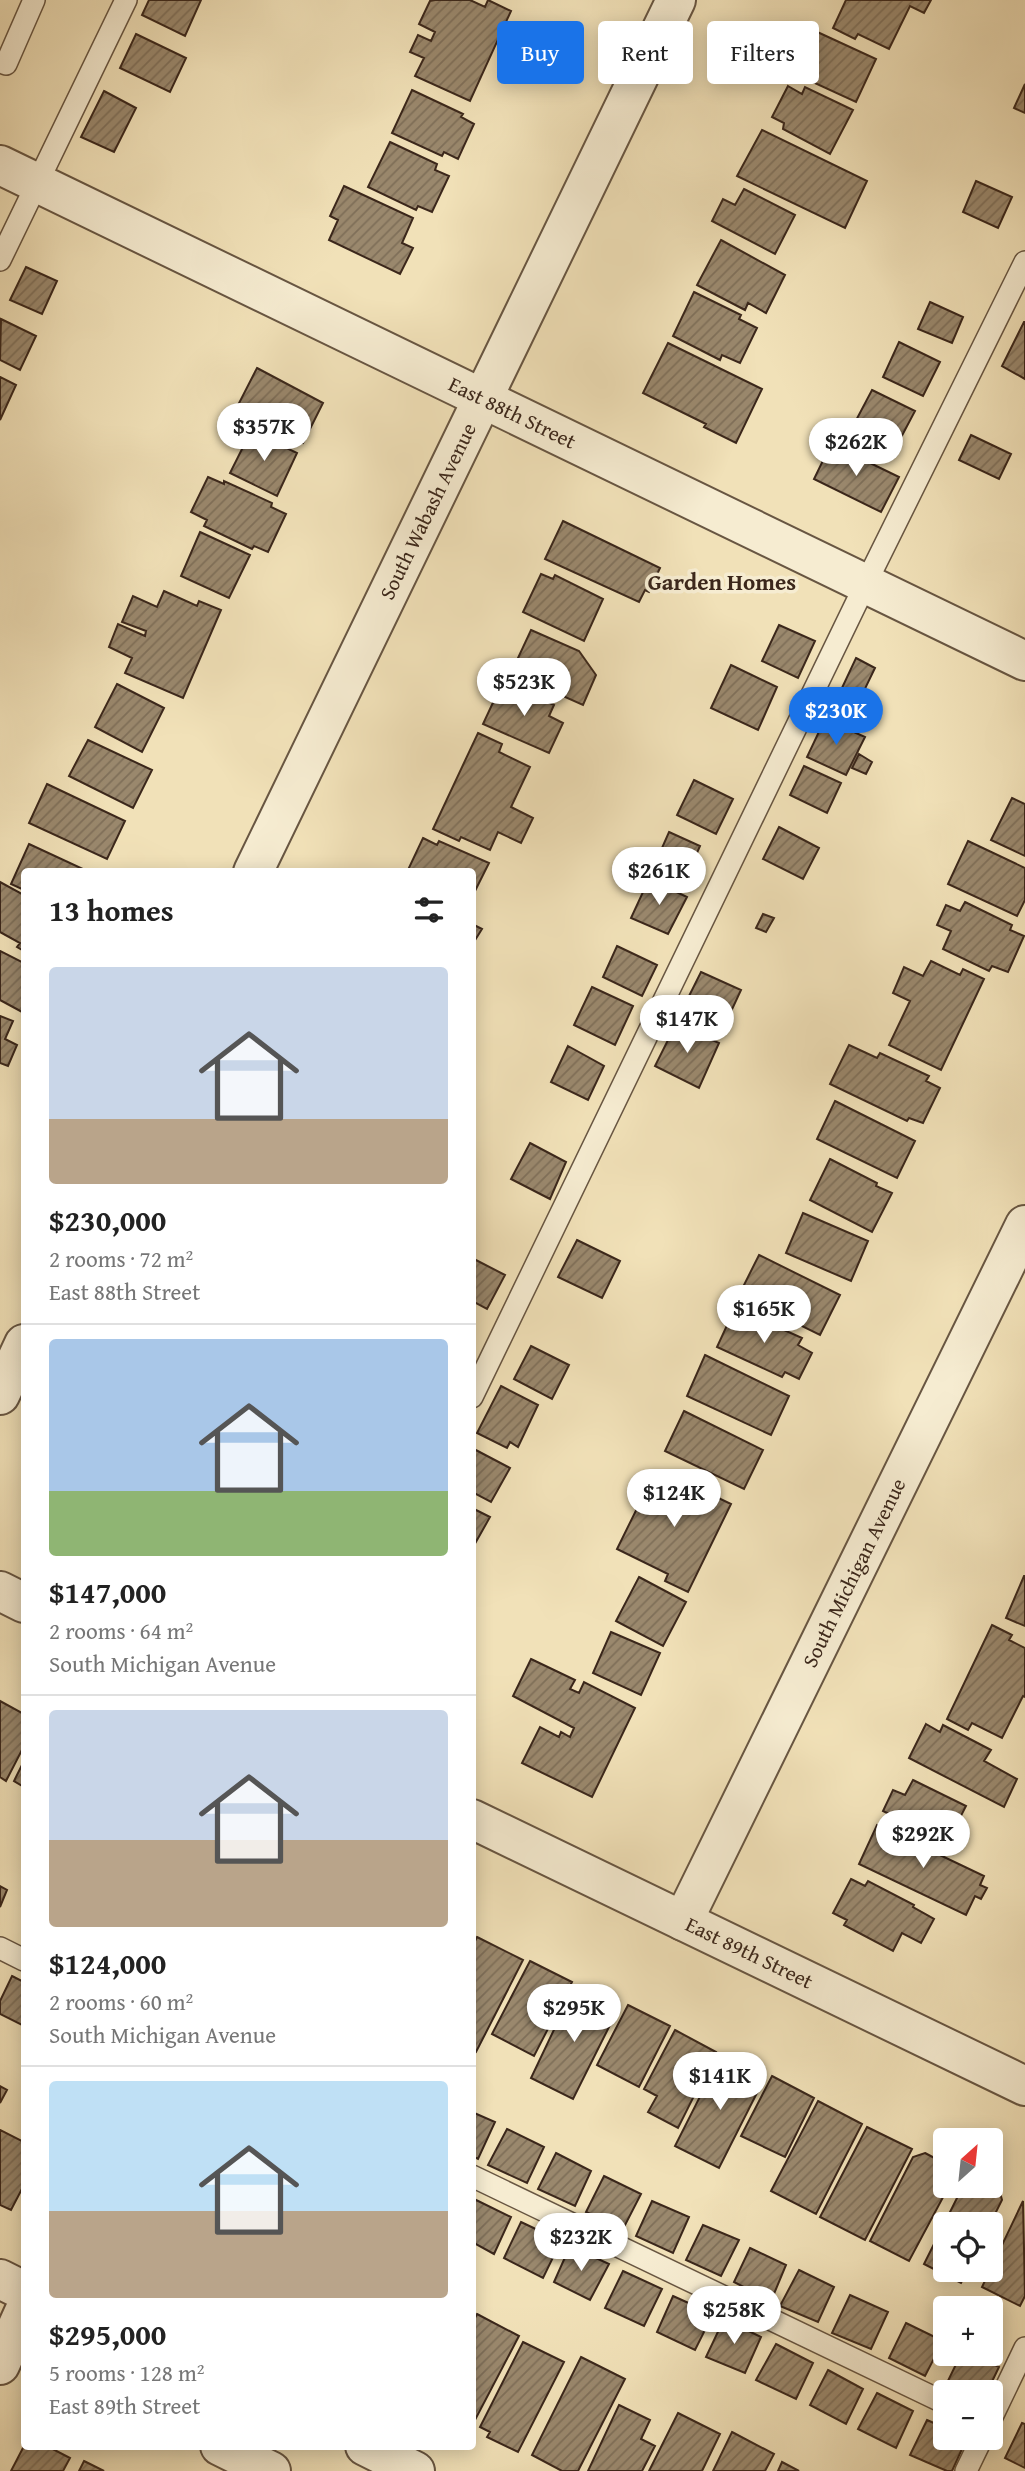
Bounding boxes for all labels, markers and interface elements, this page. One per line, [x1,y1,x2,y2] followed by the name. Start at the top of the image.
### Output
[497,21,584,84] chip: Buy
[598,21,693,84] chip: Rent
[707,21,819,84] chip: Filters
[443,368,582,457] street label: East 88th Street
[215,404,313,463] pin: $357K
[233,409,295,442] text: $357K
[371,417,484,605] street label: South Wabash Avenue
[807,419,905,478] pin: $262K
[825,424,887,457] text: $262K
[648,565,796,598] district label: Garden Homes
[475,658,573,718] pin: $523K
[493,664,555,697] text: $523K
[787,688,885,747] pin: $230K
[805,693,867,726] text: $230K
[610,848,708,907] pin: $261K
[628,853,690,886] text: $261K
[49,888,174,932] text: 13 homes
[410,891,448,929] icon: filters
[638,996,736,1055] pin: $147K
[656,1001,718,1034] text: $147K
[186,1013,312,1139] icon: home
[49,1198,166,1242] text: $230,000
[49,1242,193,1275] text: 2 rooms · 72 m²
[49,1275,200,1308] text: East 88th Street
[715,1286,813,1345] pin: $165K
[733,1291,795,1324] text: $165K
[186,1385,312,1511] icon: home
[625,1470,723,1529] pin: $124K
[794,1473,913,1672] street label: South Michigan Avenue
[643,1475,705,1508] text: $124K
[49,1570,166,1614] text: $147,000
[49,1614,193,1647] text: 2 rooms · 64 m²
[49,1647,276,1680] text: South Michigan Avenue
[186,1756,312,1882] icon: home
[874,1811,972,1870] pin: $292K
[892,1816,954,1849] text: $292K
[681,1908,819,1997] street label: East 89th Street
[49,1941,166,1985] text: $124,000
[525,1984,623,2044] pin: $295K
[49,1985,193,2018] text: 2 rooms · 60 m²
[543,1990,605,2023] text: $295K
[49,2018,276,2051] text: South Michigan Avenue
[671,2052,769,2112] pin: $141K
[689,2058,751,2091] text: $141K
[186,2127,312,2253] icon: home
[933,2128,1003,2198] north arrow
[933,2128,1003,2450] map controls
[933,2212,1003,2282] button: locate
[532,2214,630,2273] pin: $232K
[550,2219,612,2252] text: $232K
[685,2286,783,2346] pin: $258K
[703,2292,765,2325] text: $258K
[933,2296,1003,2366] button: +
[49,2312,166,2356] text: $295,000
[49,2356,204,2389] text: 5 rooms · 128 m²
[933,2380,1003,2450] button: −
[49,2389,200,2422] text: East 89th Street

